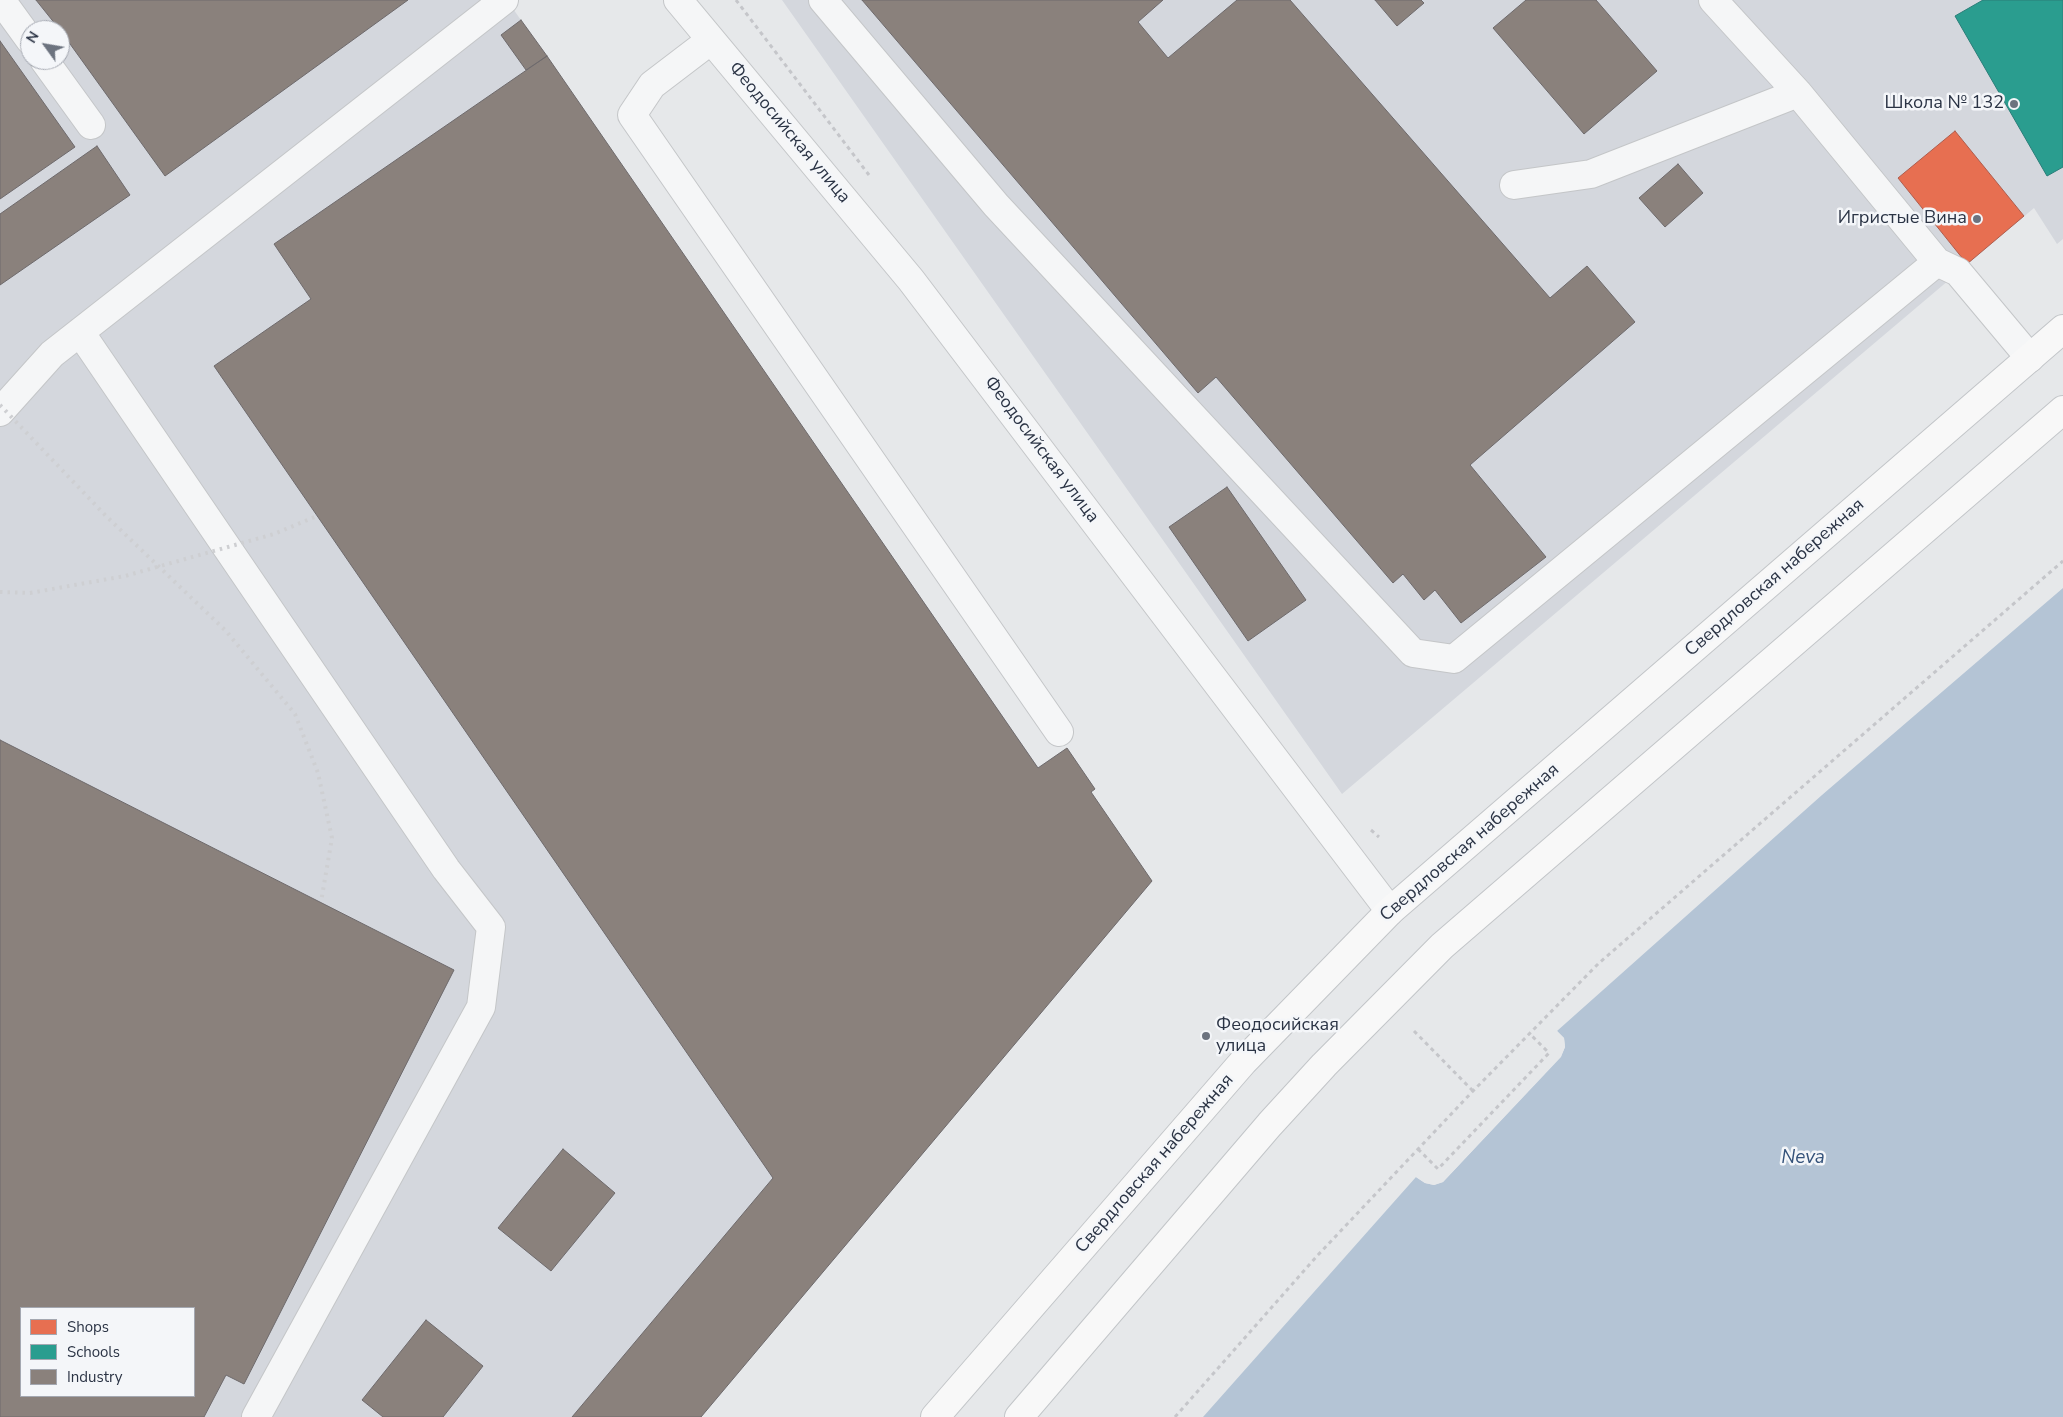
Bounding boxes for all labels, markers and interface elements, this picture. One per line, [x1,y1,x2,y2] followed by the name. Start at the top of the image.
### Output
[20,20,70,70] north arrow
[22,28,44,47] text: N
[724,58,854,208] street label: Феодосийская улица
[1884,93,2004,115] place label: Школа № 132
[2008,98,2020,110] marker: Школа № 132
[1838,208,1967,230] place label: Игристые Вина
[1971,213,1983,225] marker: Игристые Вина
[979,373,1103,527] street label: Феодосийская улица
[1681,494,1869,662] street label: Свердловская набережная
[1376,759,1564,927] street label: Свердловская набережная
[1216,1015,1339,1058] place label: Феодосийская улица
[1200,1030,1212,1042] marker: Феодосийская улица
[1071,1070,1239,1258] street label: Свердловская набережная
[1781,1147,1825,1169] water label: Neva
[20,1307,195,1397] legend
[67,1317,109,1337] text: Shops
[67,1342,120,1362] text: Schools
[67,1367,122,1387] text: Industry

